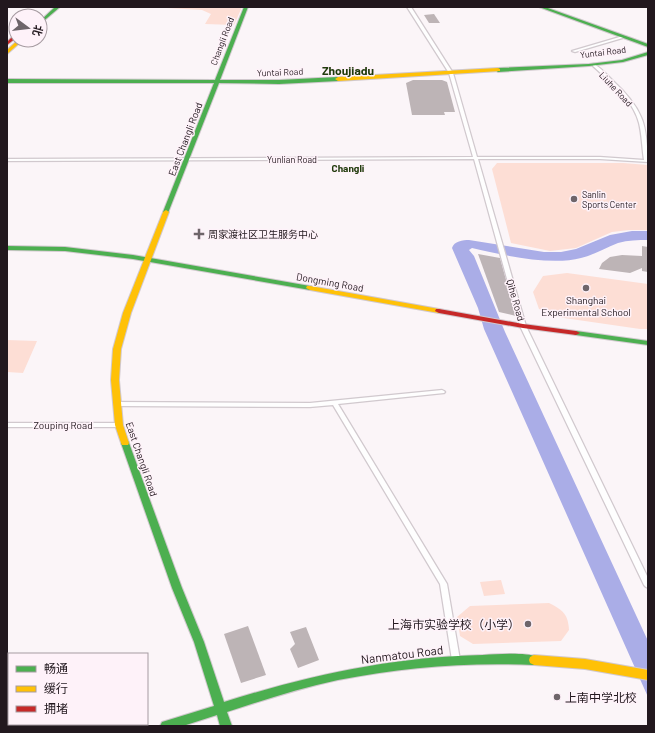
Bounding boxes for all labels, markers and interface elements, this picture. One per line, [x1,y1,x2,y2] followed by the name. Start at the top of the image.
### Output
[8,8,48,48] north arrow
[208,15,236,67] street label: Changli Road
[30,24,46,38] text: 北
[579,44,627,60] street label: Yuntai Road
[322,63,374,77] district label: Zhoujiadu
[257,66,303,78] street label: Yuntai Road
[597,69,635,109] street label: Liuhe Road
[165,100,205,178] street label: East Changli Road
[267,154,317,165] street label: Yunlian Road
[332,162,365,174] district label: Changli
[582,189,637,210] place label: Sanlin Sports Center
[569,194,579,204] marker: Sanlin Sports Center
[193,228,205,240] marker: 周家渡社区卫生服务中心
[208,228,318,240] place label: 周家渡社区卫生服务中心
[295,270,365,294] street label: Dongming Road
[504,278,528,322] street label: Qihe Road
[581,283,591,293] marker: Shanghai Experimental School
[541,294,631,318] place label: Shanghai Experimental School
[33,419,93,431] street label: Zouping Road
[124,420,160,498] street label: East Changli Road
[388,617,520,631] place label: 上海市实验学校（小学）
[523,619,533,629] marker: 上海市实验学校（小学）
[360,642,444,666] street label: Nanmatou Road
[8,653,148,725] legend
[44,661,68,675] text: 畅通
[44,681,68,695] text: 缓行
[565,690,637,704] place label: 上南中学北校
[552,692,562,702] marker: 上南中学北校
[44,701,68,715] text: 拥堵

